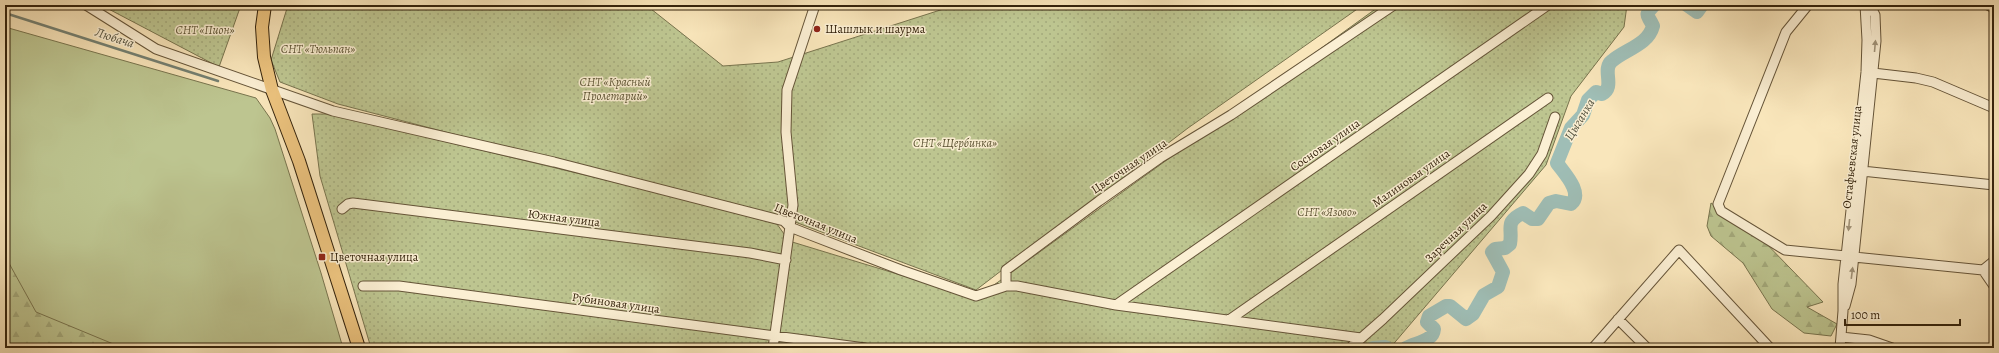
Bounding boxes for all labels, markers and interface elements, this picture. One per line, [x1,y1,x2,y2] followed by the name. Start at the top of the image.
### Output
[825,21,926,37] place label: Шашлык и шаурма
[175,22,235,38] park label: СНТ «Пион»
[92,23,137,52] water label: Любача
[812,24,822,34] marker: Шашлык и шаурма
[1872,40,1879,52] one-way arrow
[281,41,355,57] park label: СНТ «Тюльпан»
[580,74,650,104] park label: СНТ «Красный Пролетарий»
[1560,95,1599,143] water label: Цыганка
[1839,104,1865,209] street label: Остафьевская улица
[1287,115,1363,175] street label: Сосновая улица
[1088,134,1170,197] street label: Цветочная улица
[913,135,997,151] park label: СНТ «Щербинка»
[1369,145,1454,211] street label: Малиновая улица
[1421,198,1491,266] street label: Заречная улица
[772,199,860,247] street label: Цветочная улица
[1297,204,1357,220] park label: СНТ «Язово»
[527,206,601,230] street label: Южная улица
[1846,219,1852,231] one-way arrow
[330,249,419,265] place label: Цветочная улица
[317,252,327,262] marker: Цветочная улица
[1849,267,1855,279] one-way arrow
[571,289,661,317] street label: Рубиновая улица
[1845,301,1960,327] scale bar
[1851,307,1880,323] text: 100 m

